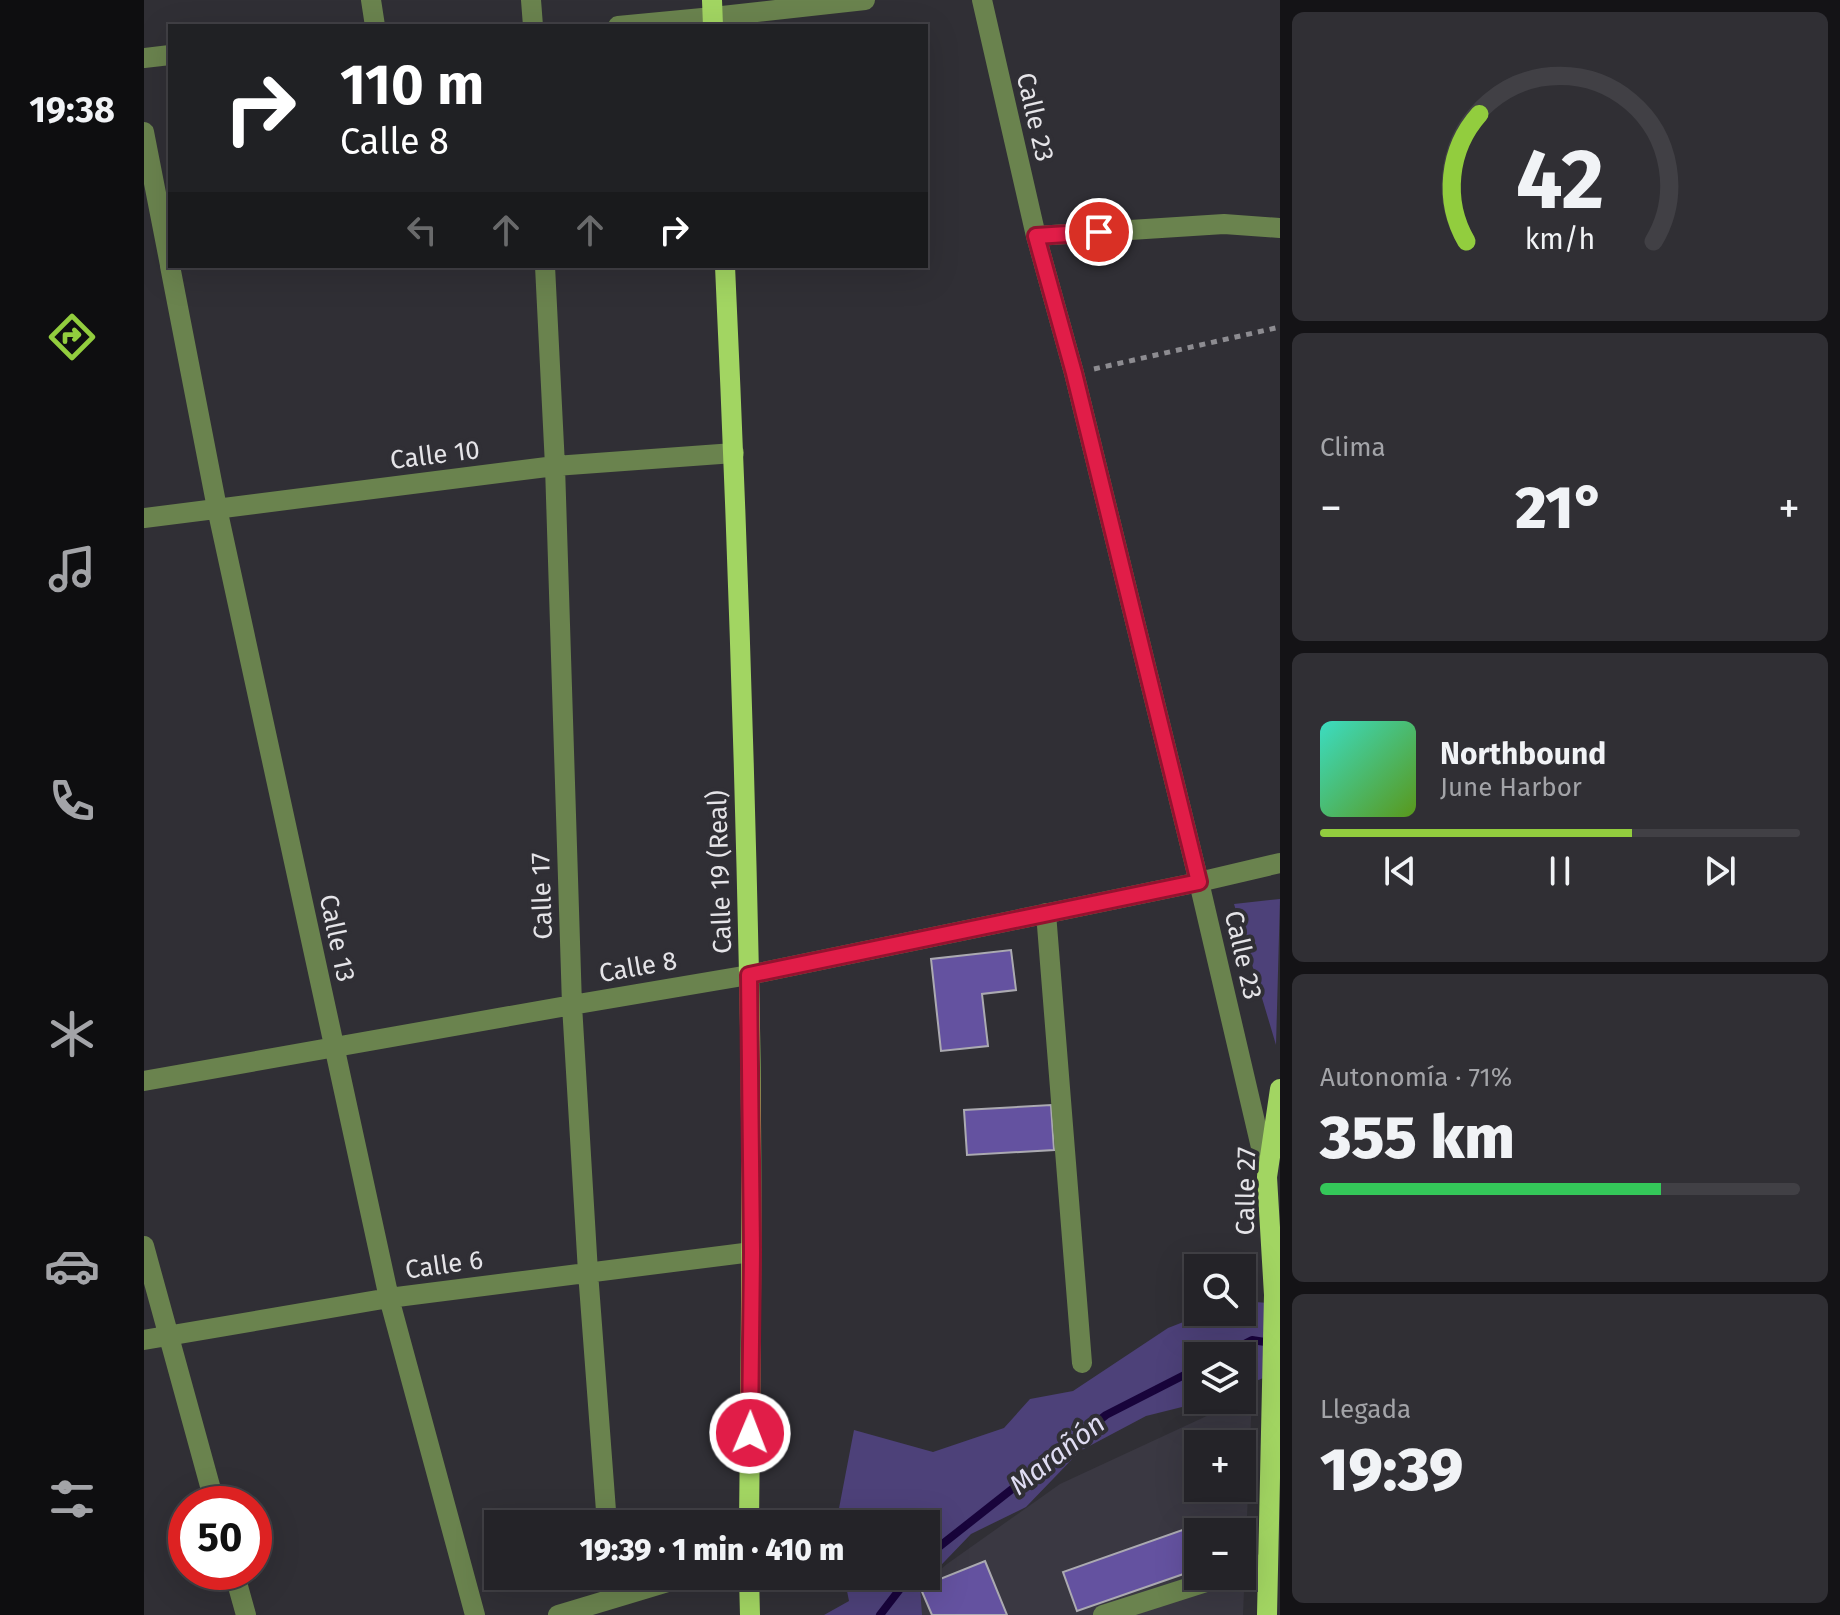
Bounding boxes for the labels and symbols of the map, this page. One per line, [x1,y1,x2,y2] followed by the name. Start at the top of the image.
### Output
[1010,70,1060,164] street label: Calle 23
[1065,198,1133,266] pin
[388,434,482,476] street label: Calle 10
[702,790,738,954] street label: Calle 19 (Real)
[525,852,559,940] street label: Calle 17
[313,891,361,985] street label: Calle 13
[1218,908,1268,1002] street label: Calle 23
[597,945,679,989] street label: Calle 8
[1230,1146,1262,1236] street label: Calle 27
[403,1244,485,1286] street label: Calle 6
[708,1391,792,1475] position arrow
[1003,1407,1111,1501] water label: Marañón
[168,1486,272,1590] speed limit sign: 50

